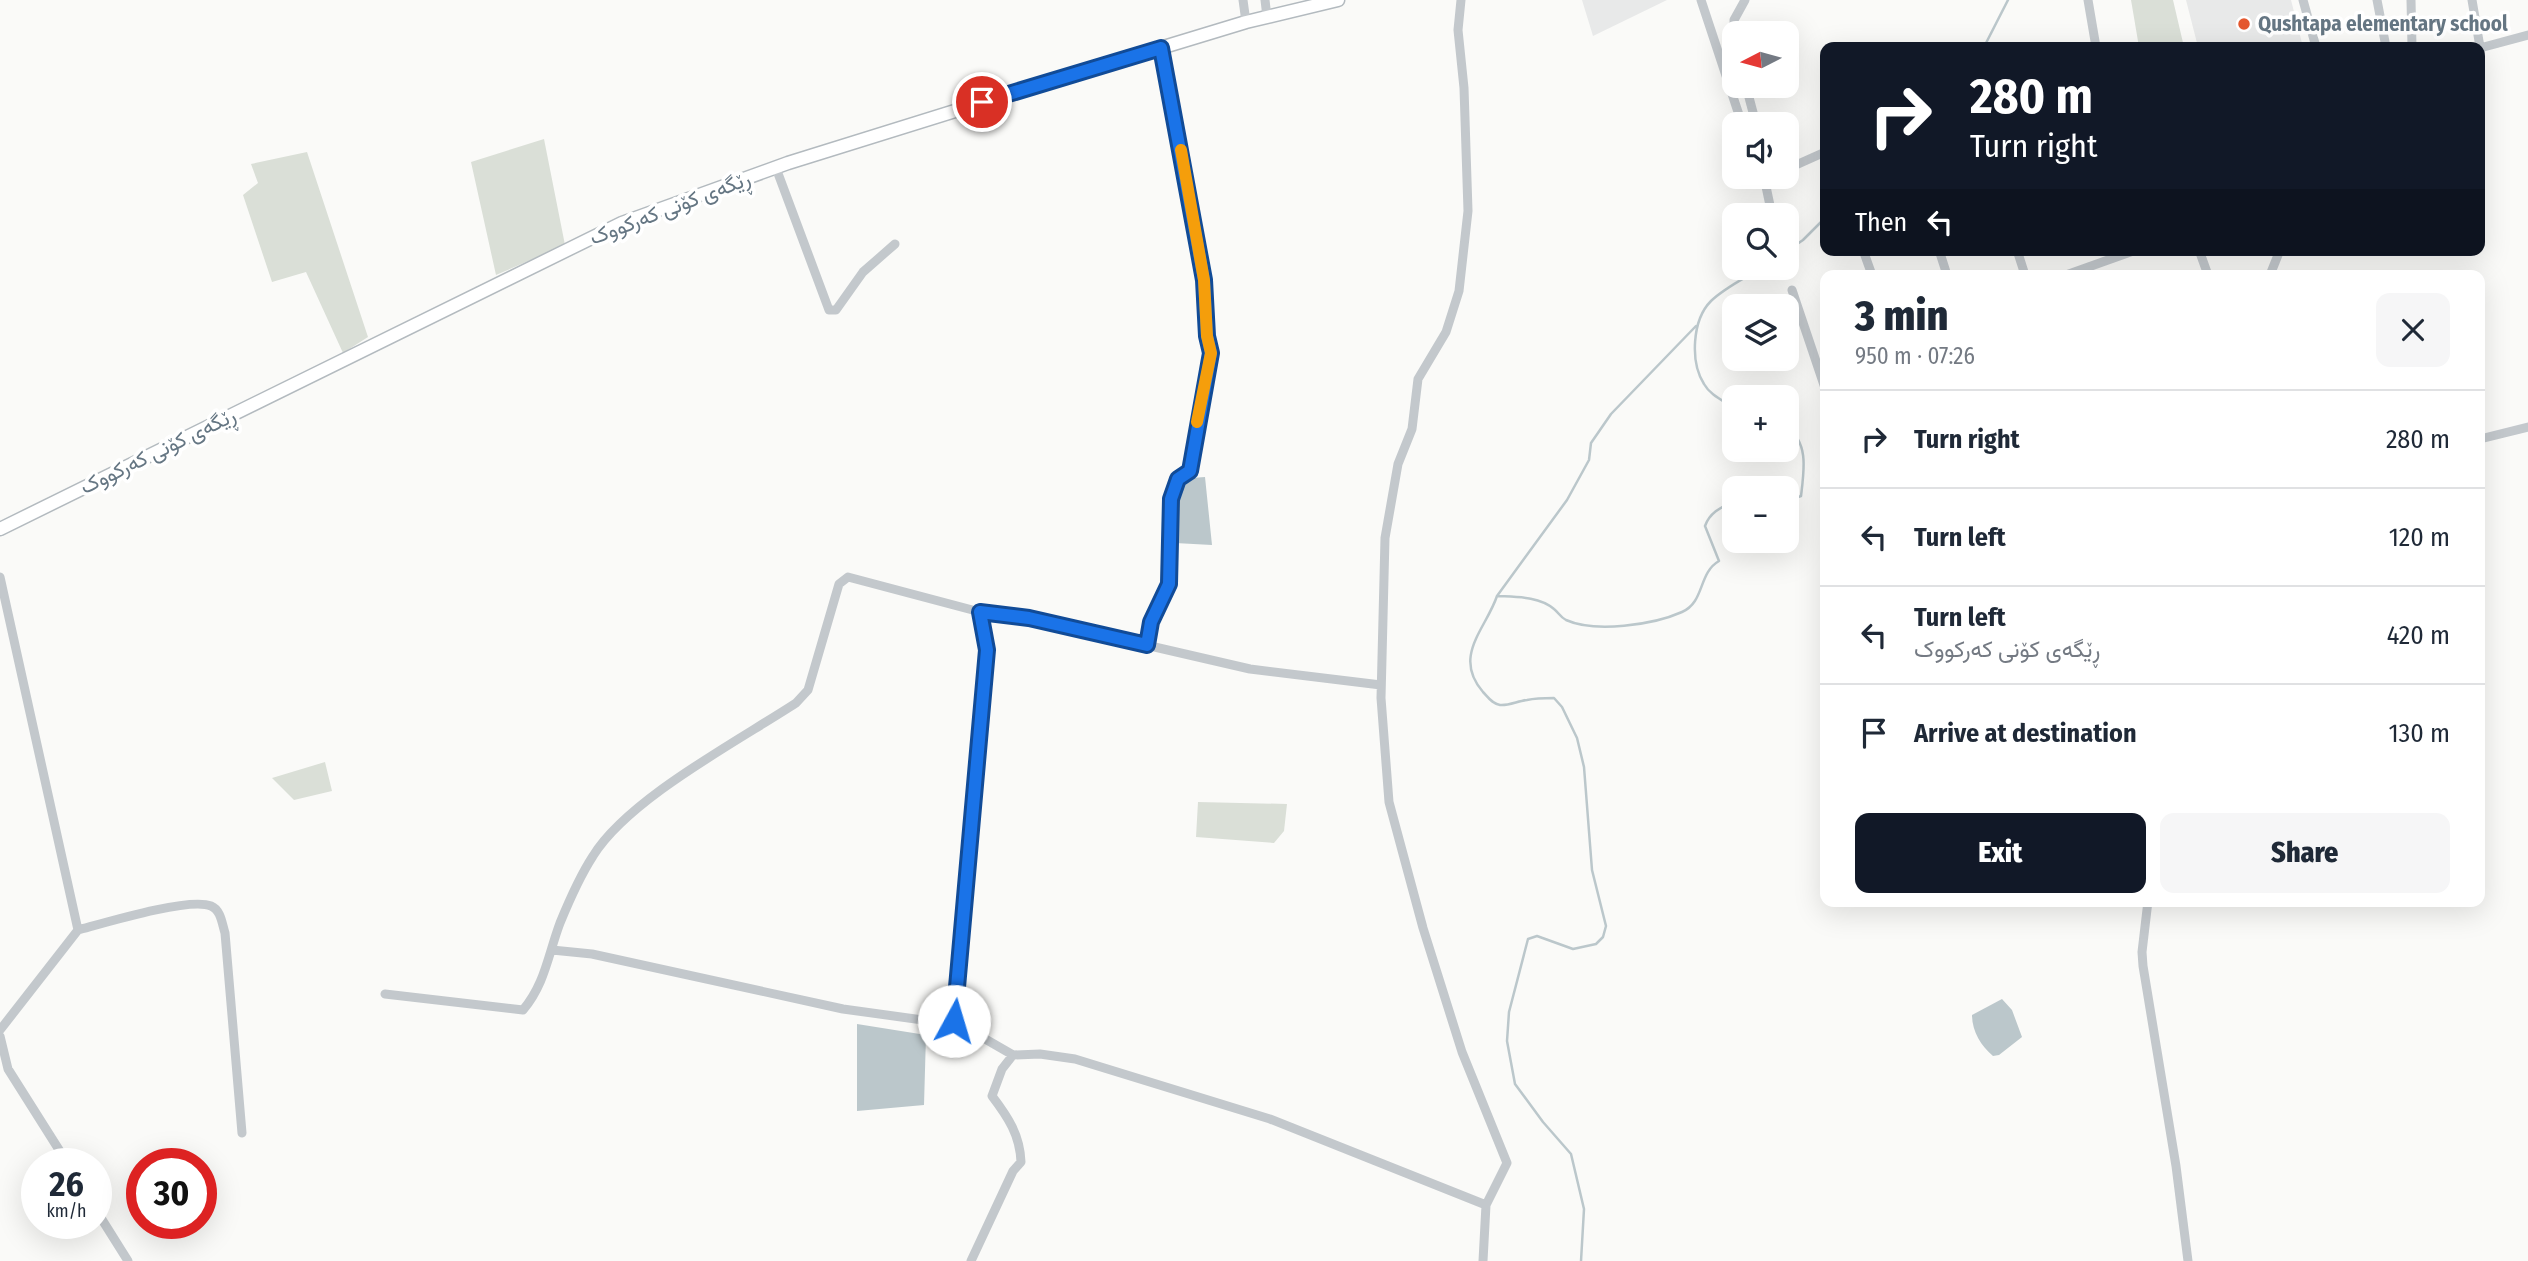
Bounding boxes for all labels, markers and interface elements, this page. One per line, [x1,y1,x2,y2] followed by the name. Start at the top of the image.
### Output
[2258,11,2508,37] place label: Qushtapa elementary school
[2236,16,2252,32] marker: Qushtapa elementary school
[1722,21,1799,98] north arrow
[1722,21,1799,553] map controls
[1970,67,2093,126] text: 280 m
[1855,70,1946,161] icon: right
[952,72,1012,132] pin
[963,83,1001,121] icon: arrive
[1722,112,1799,189] button: sound
[1970,127,2097,165] text: Turn right
[586,165,756,254] street label: ڕێگەی کۆنی کەرکووک
[1722,203,1799,280] button: search
[1921,203,1959,241] icon: left
[1855,207,1907,238] text: Then
[1855,291,1948,341] text: 3 min
[2376,293,2450,367] button: close
[1722,294,1799,371] button: layers
[1855,342,1975,370] text: 950 m · 07:26
[1722,385,1799,462] button: +
[76,402,242,504] street label: ڕێگەی کۆنی کەرکووک
[1855,420,1893,458] icon: right
[1914,424,2020,455] text: Turn right
[2386,424,2450,455] text: 280 m
[1722,476,1799,553] button: −
[1855,518,1893,556] icon: left
[1914,522,2006,553] text: Turn left
[2389,522,2450,553] text: 120 m
[1914,602,2006,633] text: Turn left
[1855,616,1893,654] icon: left
[2387,620,2450,651] text: 420 m
[1914,635,2100,663] text: ڕێگەی کۆنی کەرکووک
[1855,714,1893,752] icon: arrive
[1914,718,2137,749] text: Arrive at destination
[2388,718,2450,749] text: 130 m
[1855,813,2146,893] button: Exit
[2160,813,2450,893] button: Share
[917,984,991,1058] position arrow
[126,1148,217,1239] speed limit sign: 30
[49,1163,84,1205] text: 26
[46,1200,87,1222] text: km/h

